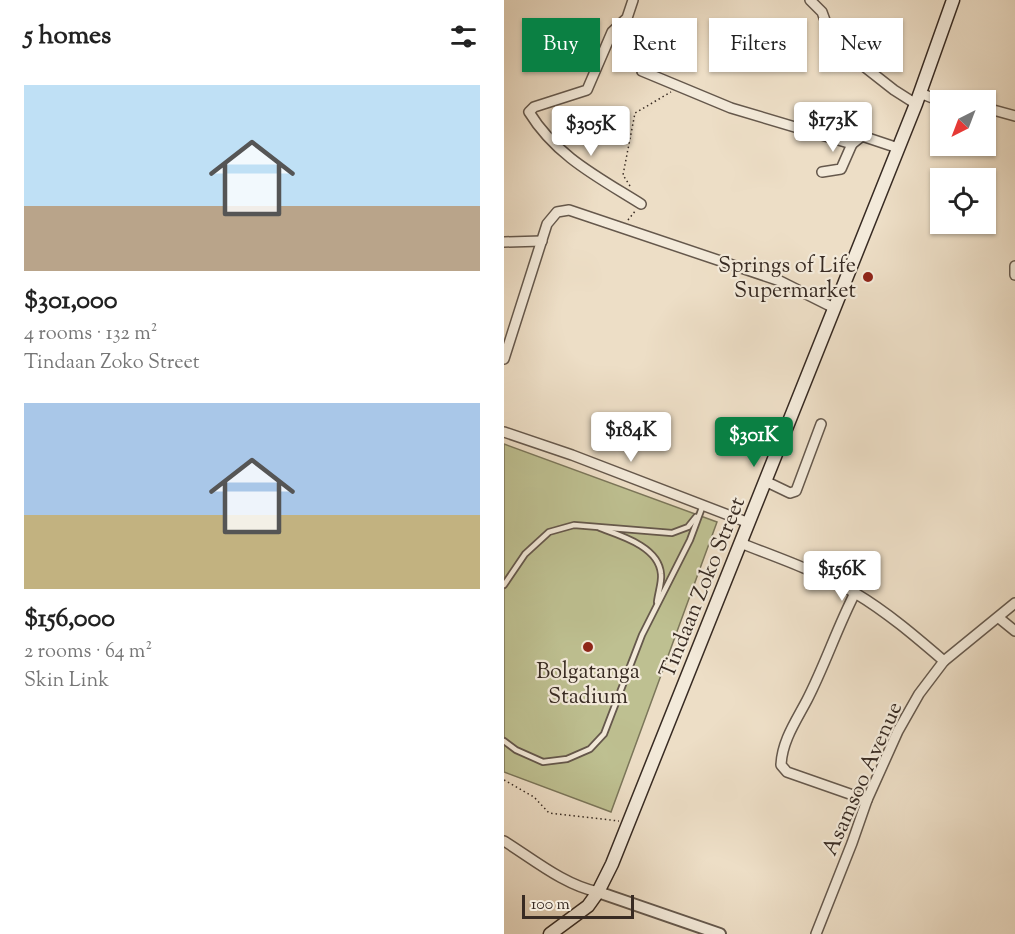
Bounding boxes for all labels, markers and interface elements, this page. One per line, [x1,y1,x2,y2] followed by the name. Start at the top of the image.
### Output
[24,18,111,55] text: 5 homes
[522,18,600,72] chip: Buy
[612,18,697,72] chip: Rent
[709,18,807,72] chip: Filters
[819,18,903,72] chip: New
[447,20,480,53] icon: filters
[930,90,996,156] north arrow
[930,90,996,234] map controls
[791,102,875,153] pin: $173K
[549,106,633,157] pin: $305K
[808,107,858,136] text: $173K
[566,111,616,140] text: $305K
[198,124,306,232] icon: home
[930,168,996,234] button: locate
[718,251,856,308] place label: Springs of Life Supermarket
[861,270,875,284] marker: Springs of Life Supermarket
[24,283,117,320] text: $301,000
[24,320,157,349] text: 4 rooms · 132 m²
[24,349,200,378] text: Tindaan Zoko Street
[589,412,673,463] pin: $184K
[605,417,657,446] text: $184K
[712,417,796,468] pin: $301K
[729,422,779,451] text: $301K
[198,442,306,550] icon: home
[653,492,755,684] street label: Tindaan Zoko Street
[800,551,884,602] pin: $156K
[818,556,866,585] text: $156K
[24,601,115,638] text: $156,000
[24,638,152,667] text: 2 rooms · 64 m²
[581,640,595,654] marker: Bolgatanga Stadium
[536,657,640,714] place label: Bolgatanga Stadium
[24,667,109,696] text: Skin Link
[815,697,912,861] street label: Asamsoo Avenue
[522,892,634,920] scale bar
[531,894,570,917] text: 100 m

